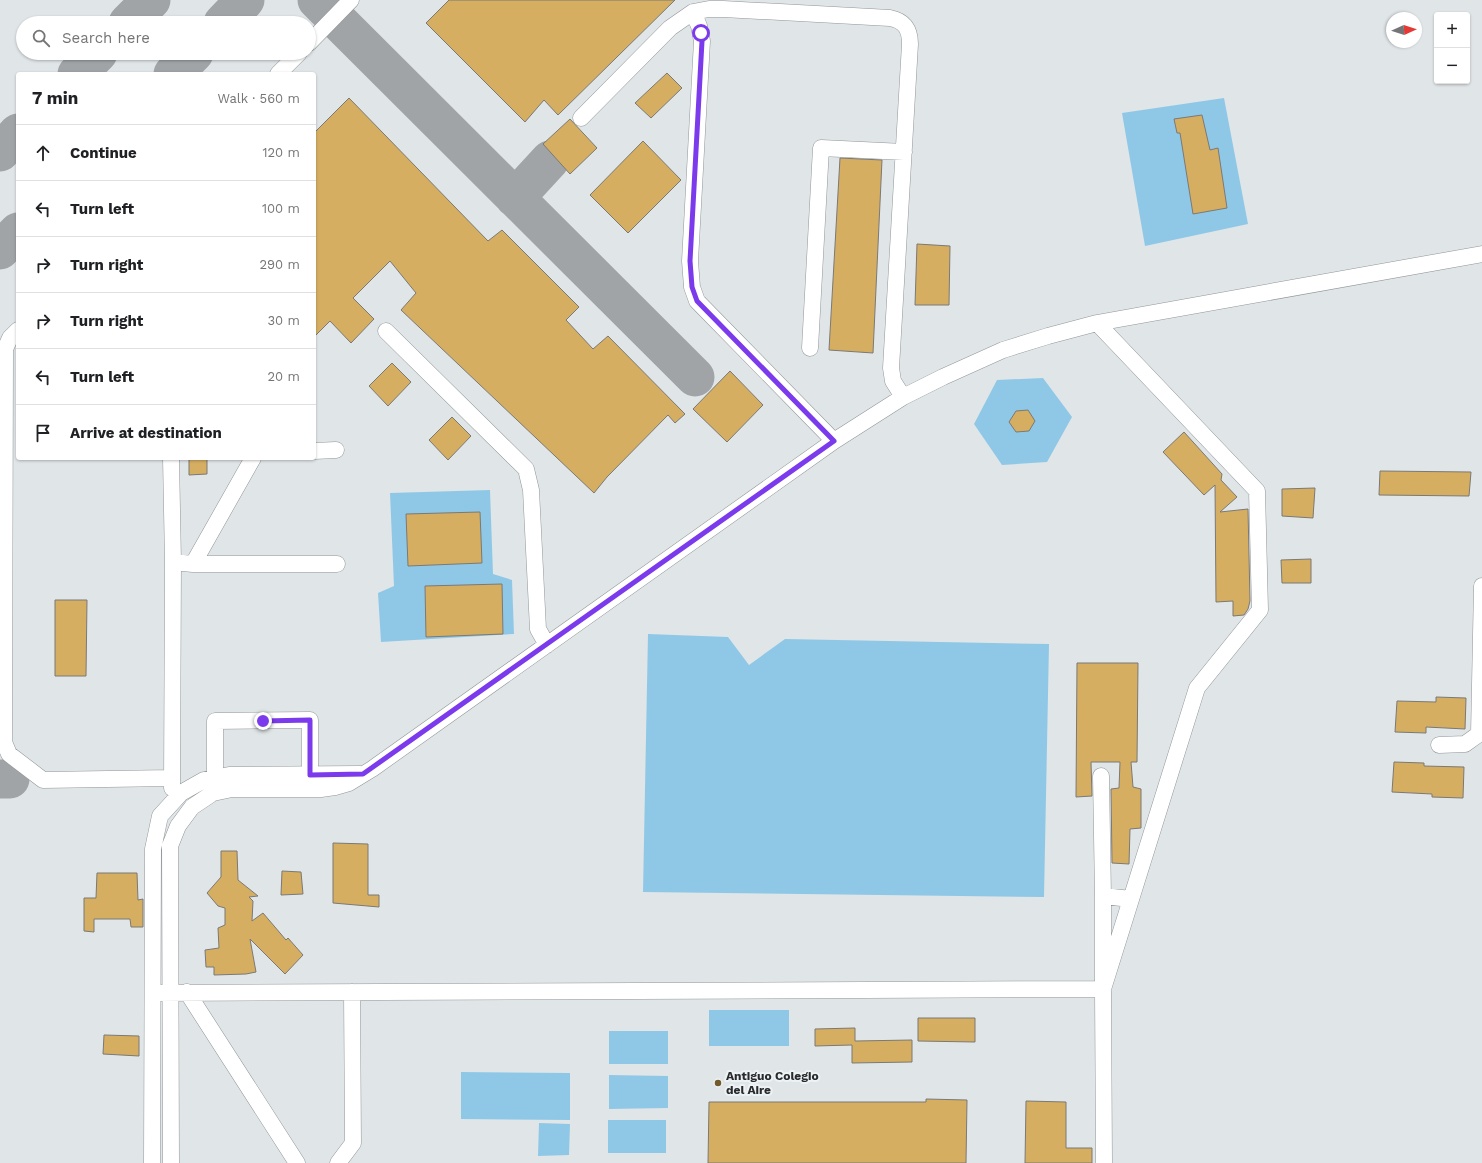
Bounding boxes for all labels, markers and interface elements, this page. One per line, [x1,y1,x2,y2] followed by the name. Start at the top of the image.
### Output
[1386,12,1422,48] north arrow
[1434,12,1470,84] map controls
[1434,12,1470,48] button: +
[16,16,316,60] search box
[692,24,710,42] route start
[30,27,52,49] icon: search
[62,29,150,47] text: Search here
[1434,48,1470,84] button: −
[32,88,78,108] text: 7 min
[217,91,300,106] text: Walk · 560 m
[32,142,54,164] icon: ahead
[70,144,137,162] text: Continue
[262,145,300,160] text: 120 m
[32,198,54,220] icon: left
[70,200,134,218] text: Turn left
[262,201,300,216] text: 100 m
[32,254,54,276] icon: right
[70,256,143,274] text: Turn right
[259,257,300,272] text: 290 m
[32,310,54,332] icon: right
[70,312,143,330] text: Turn right
[268,313,300,328] text: 30 m
[32,366,54,388] icon: left
[70,368,134,386] text: Turn left
[268,369,300,384] text: 20 m
[32,422,54,444] icon: arrive
[70,424,222,442] text: Arrive at destination
[254,712,272,730] route end
[726,1069,819,1097] place label: Antiguo Colegio del Aire
[713,1078,723,1088] marker: Antiguo Colegio del Aire

